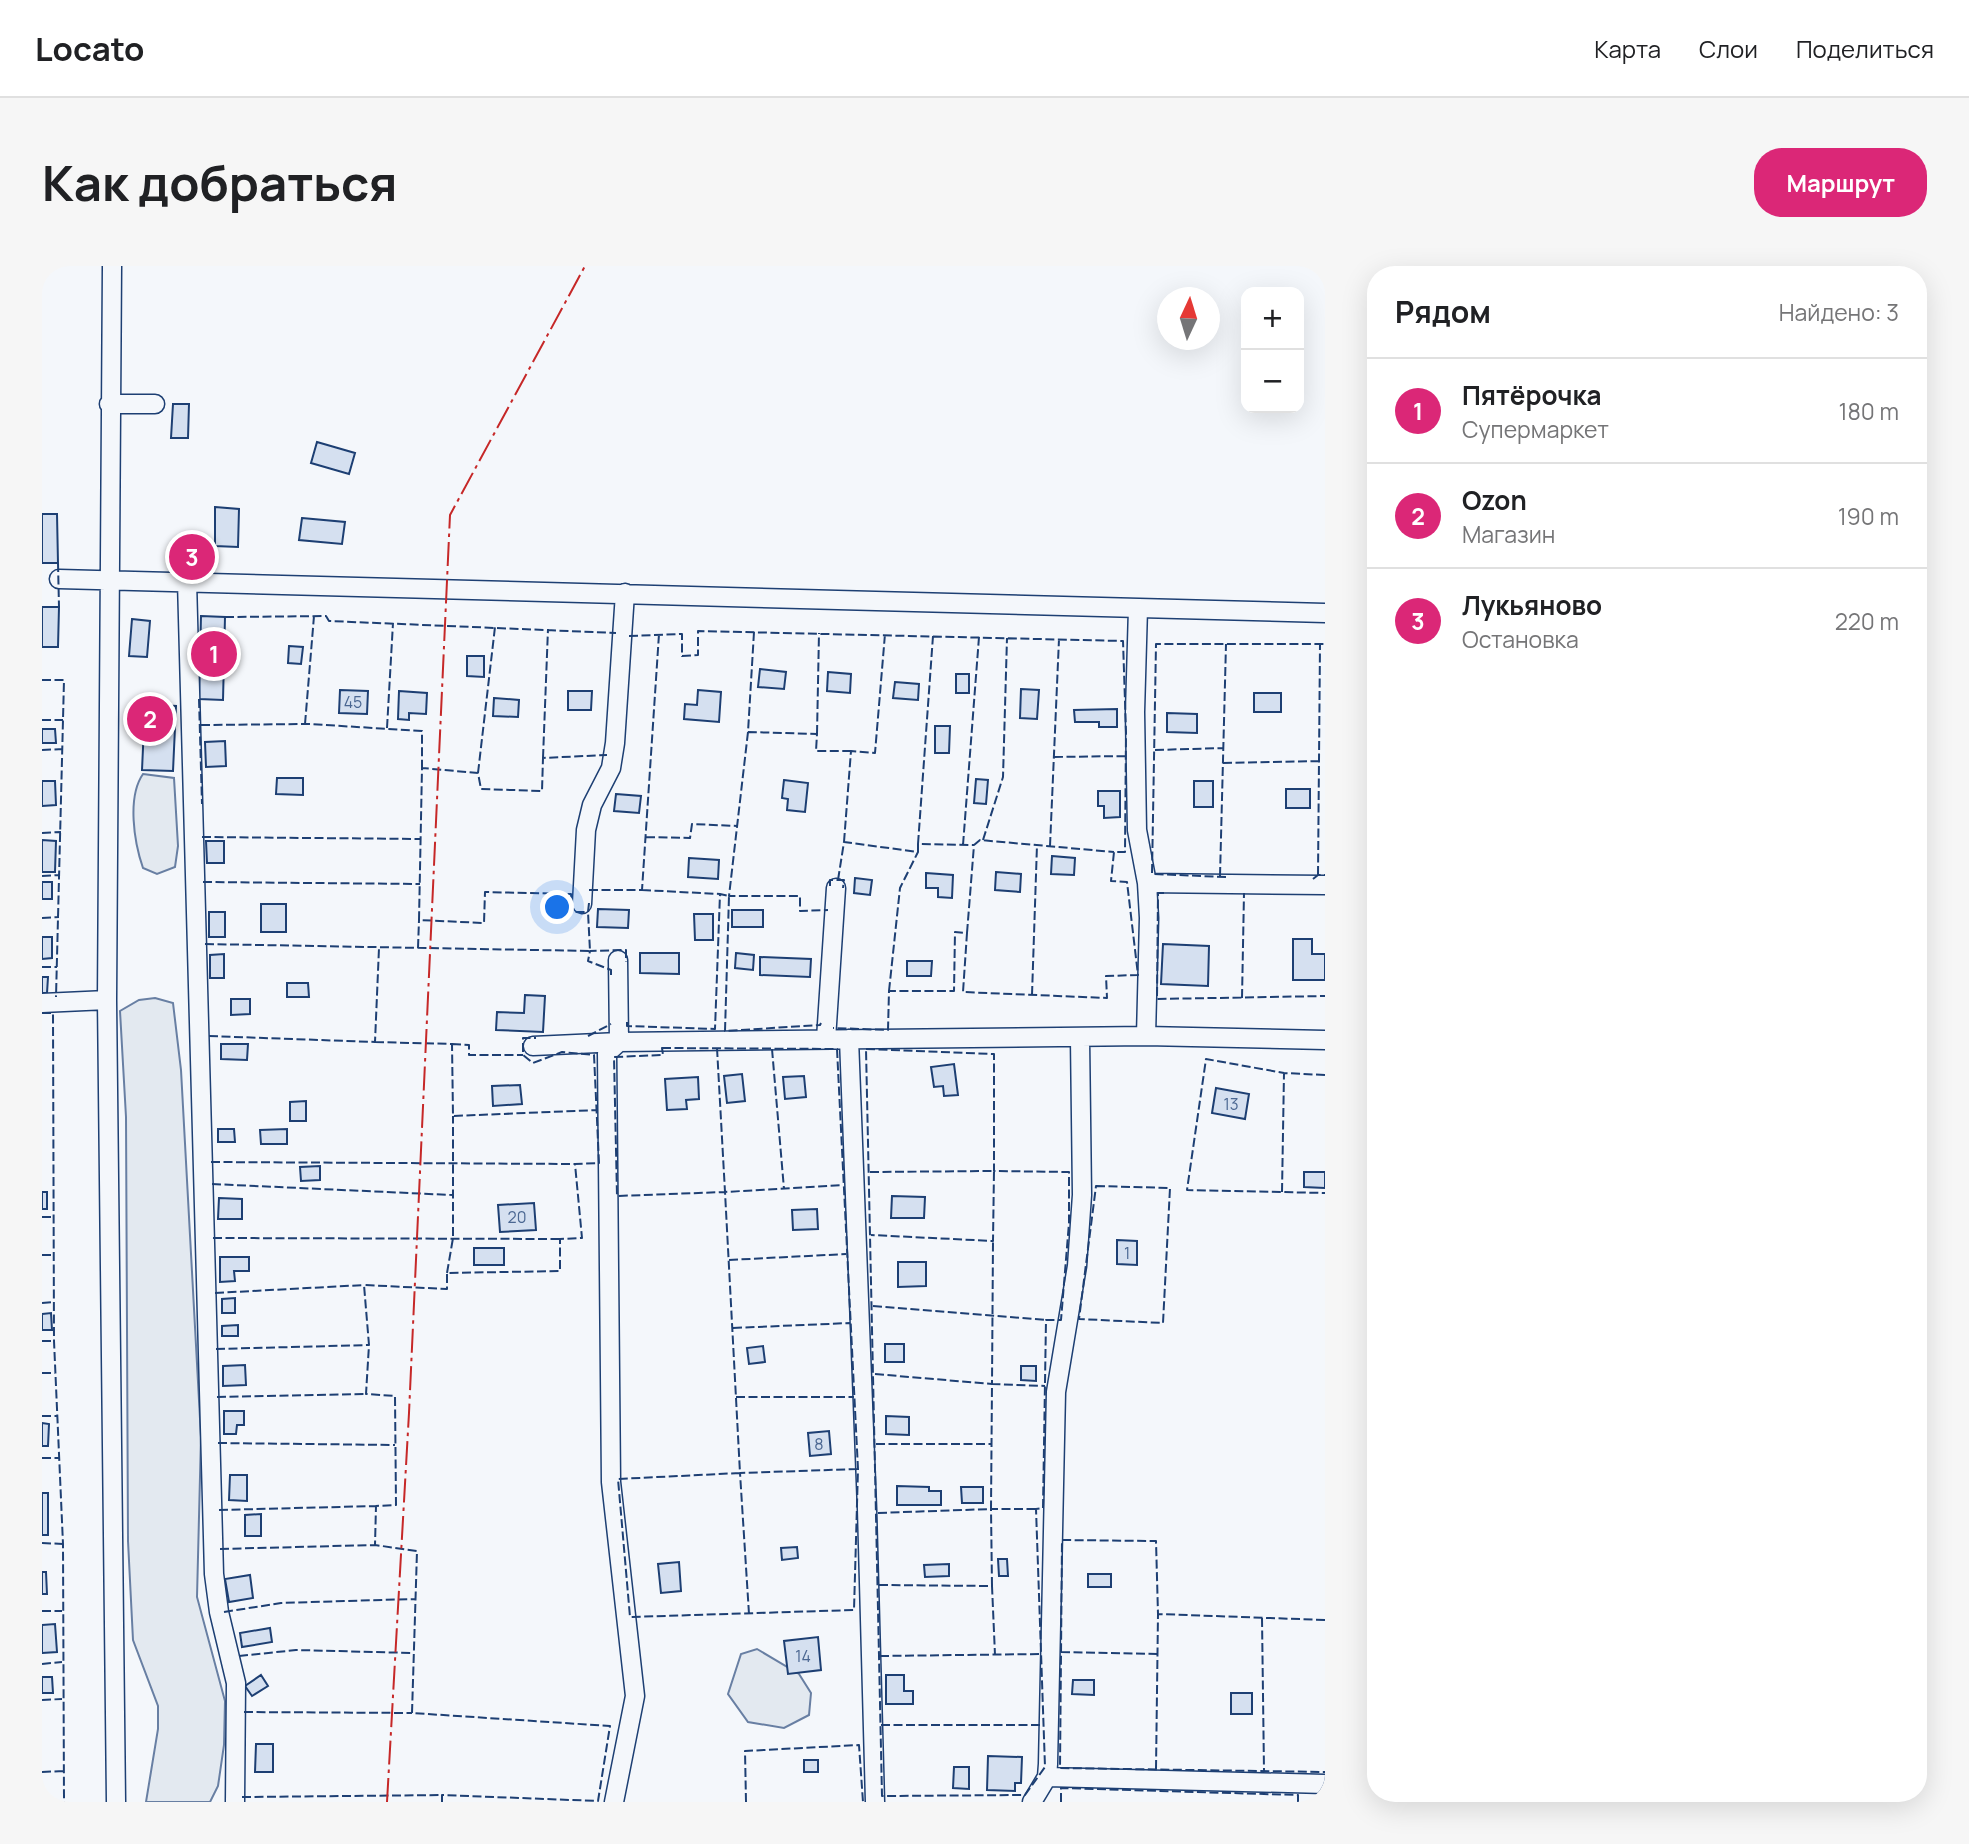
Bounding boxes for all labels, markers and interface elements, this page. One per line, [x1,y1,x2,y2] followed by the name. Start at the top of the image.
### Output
[35,26,145,71] text: Locato
[1594,32,1661,65] text: Карта
[1699,32,1758,65] text: Слои
[1796,32,1934,65] text: Поделиться
[1754,148,1927,217] button: Маршрут
[42,149,397,216] text: Как добраться
[1157,287,1220,350] north arrow
[1241,287,1304,413] map controls
[1241,287,1304,350] button: +
[1395,291,1491,332] text: Рядом
[1779,296,1899,328] text: Найдено: 3
[1241,350,1304,413] button: −
[1462,377,1601,413] text: Пятёрочка
[1413,395,1423,427] text: 1
[1839,395,1899,427] text: 180 m
[1462,413,1609,445] text: Супермаркет
[1462,482,1527,518] text: Ozon
[1411,500,1425,532] text: 2
[1838,500,1899,532] text: 190 m
[1462,518,1555,550] text: Магазин
[169,531,215,583] pin: 3
[1462,587,1602,623] text: Лукьяново
[1411,605,1425,637] text: 3
[1835,605,1899,637] text: 220 m
[1462,623,1579,655] text: Остановка
[191,628,237,680] pin: 1
[344,691,362,713] house number: 45
[127,693,173,745] pin: 2
[540,890,574,924] your location
[1223,1093,1239,1115] house number: 13
[508,1206,526,1228] house number: 20
[1124,1242,1130,1264] house number: 1
[814,1433,824,1455] house number: 8
[795,1645,811,1667] house number: 14

